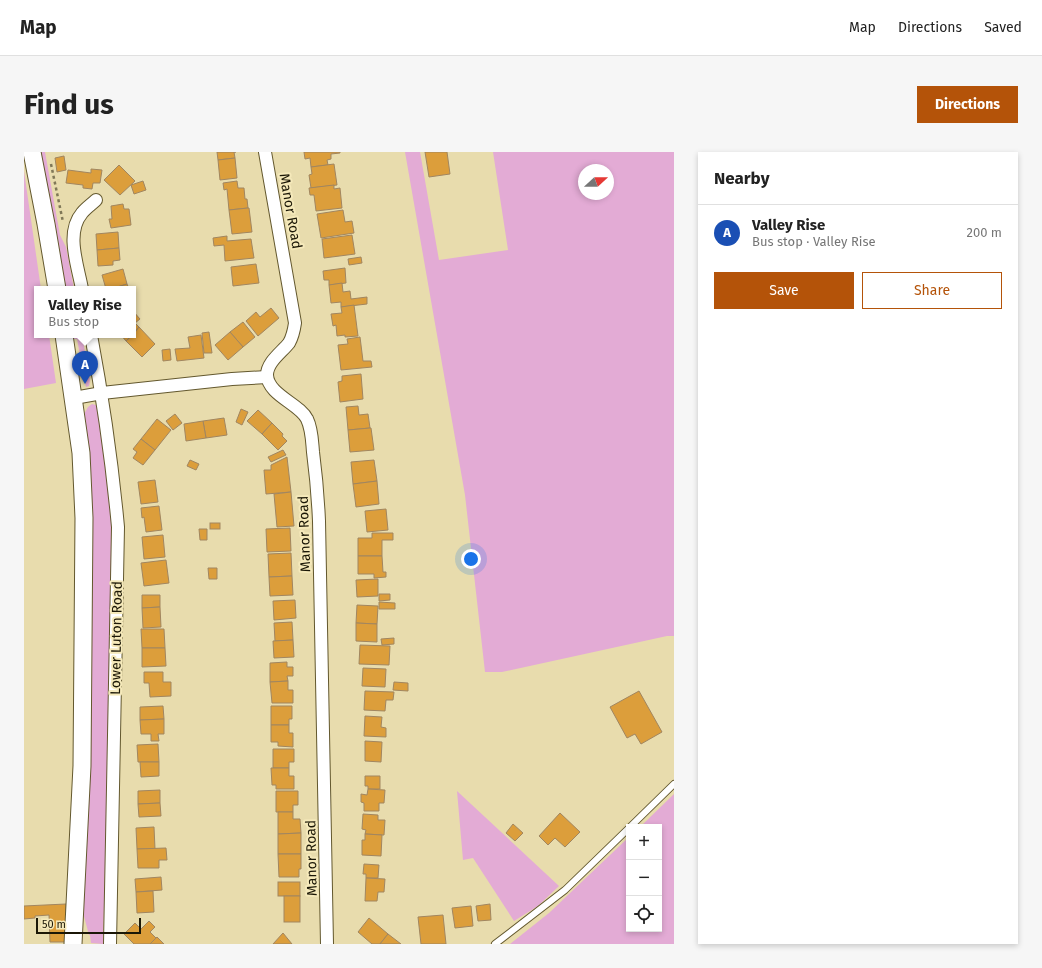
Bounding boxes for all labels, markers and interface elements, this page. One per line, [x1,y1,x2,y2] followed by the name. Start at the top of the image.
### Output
[20,16,57,39] text: Map
[849,19,876,36] text: Map
[898,19,962,36] text: Directions
[984,19,1022,36] text: Saved
[917,86,1018,123] button: Directions
[24,88,114,121] text: Find us
[578,164,614,200] north arrow
[714,168,769,189] text: Nearby
[276,172,306,250] street label: Manor Road
[752,216,825,234] text: Valley Rise
[723,225,731,240] text: A
[966,225,1002,240] text: 200 m
[752,234,876,249] text: Bus stop · Valley Rise
[714,272,854,309] button: Save
[862,272,1002,309] button: Share
[34,286,136,338] popup
[48,296,122,314] text: Valley Rise
[48,314,99,329] text: Bus stop
[72,351,98,384] pin: A
[295,496,314,572] street label: Manor Road
[461,549,481,569] your location
[107,581,126,695] street label: Lower Luton Road
[302,820,321,896] street label: Manor Road
[626,824,662,932] map controls
[626,824,662,860] button: +
[626,860,662,896] button: −
[626,896,662,932] button: locate
[36,916,141,935] scale bar
[42,918,66,931] text: 50 m

